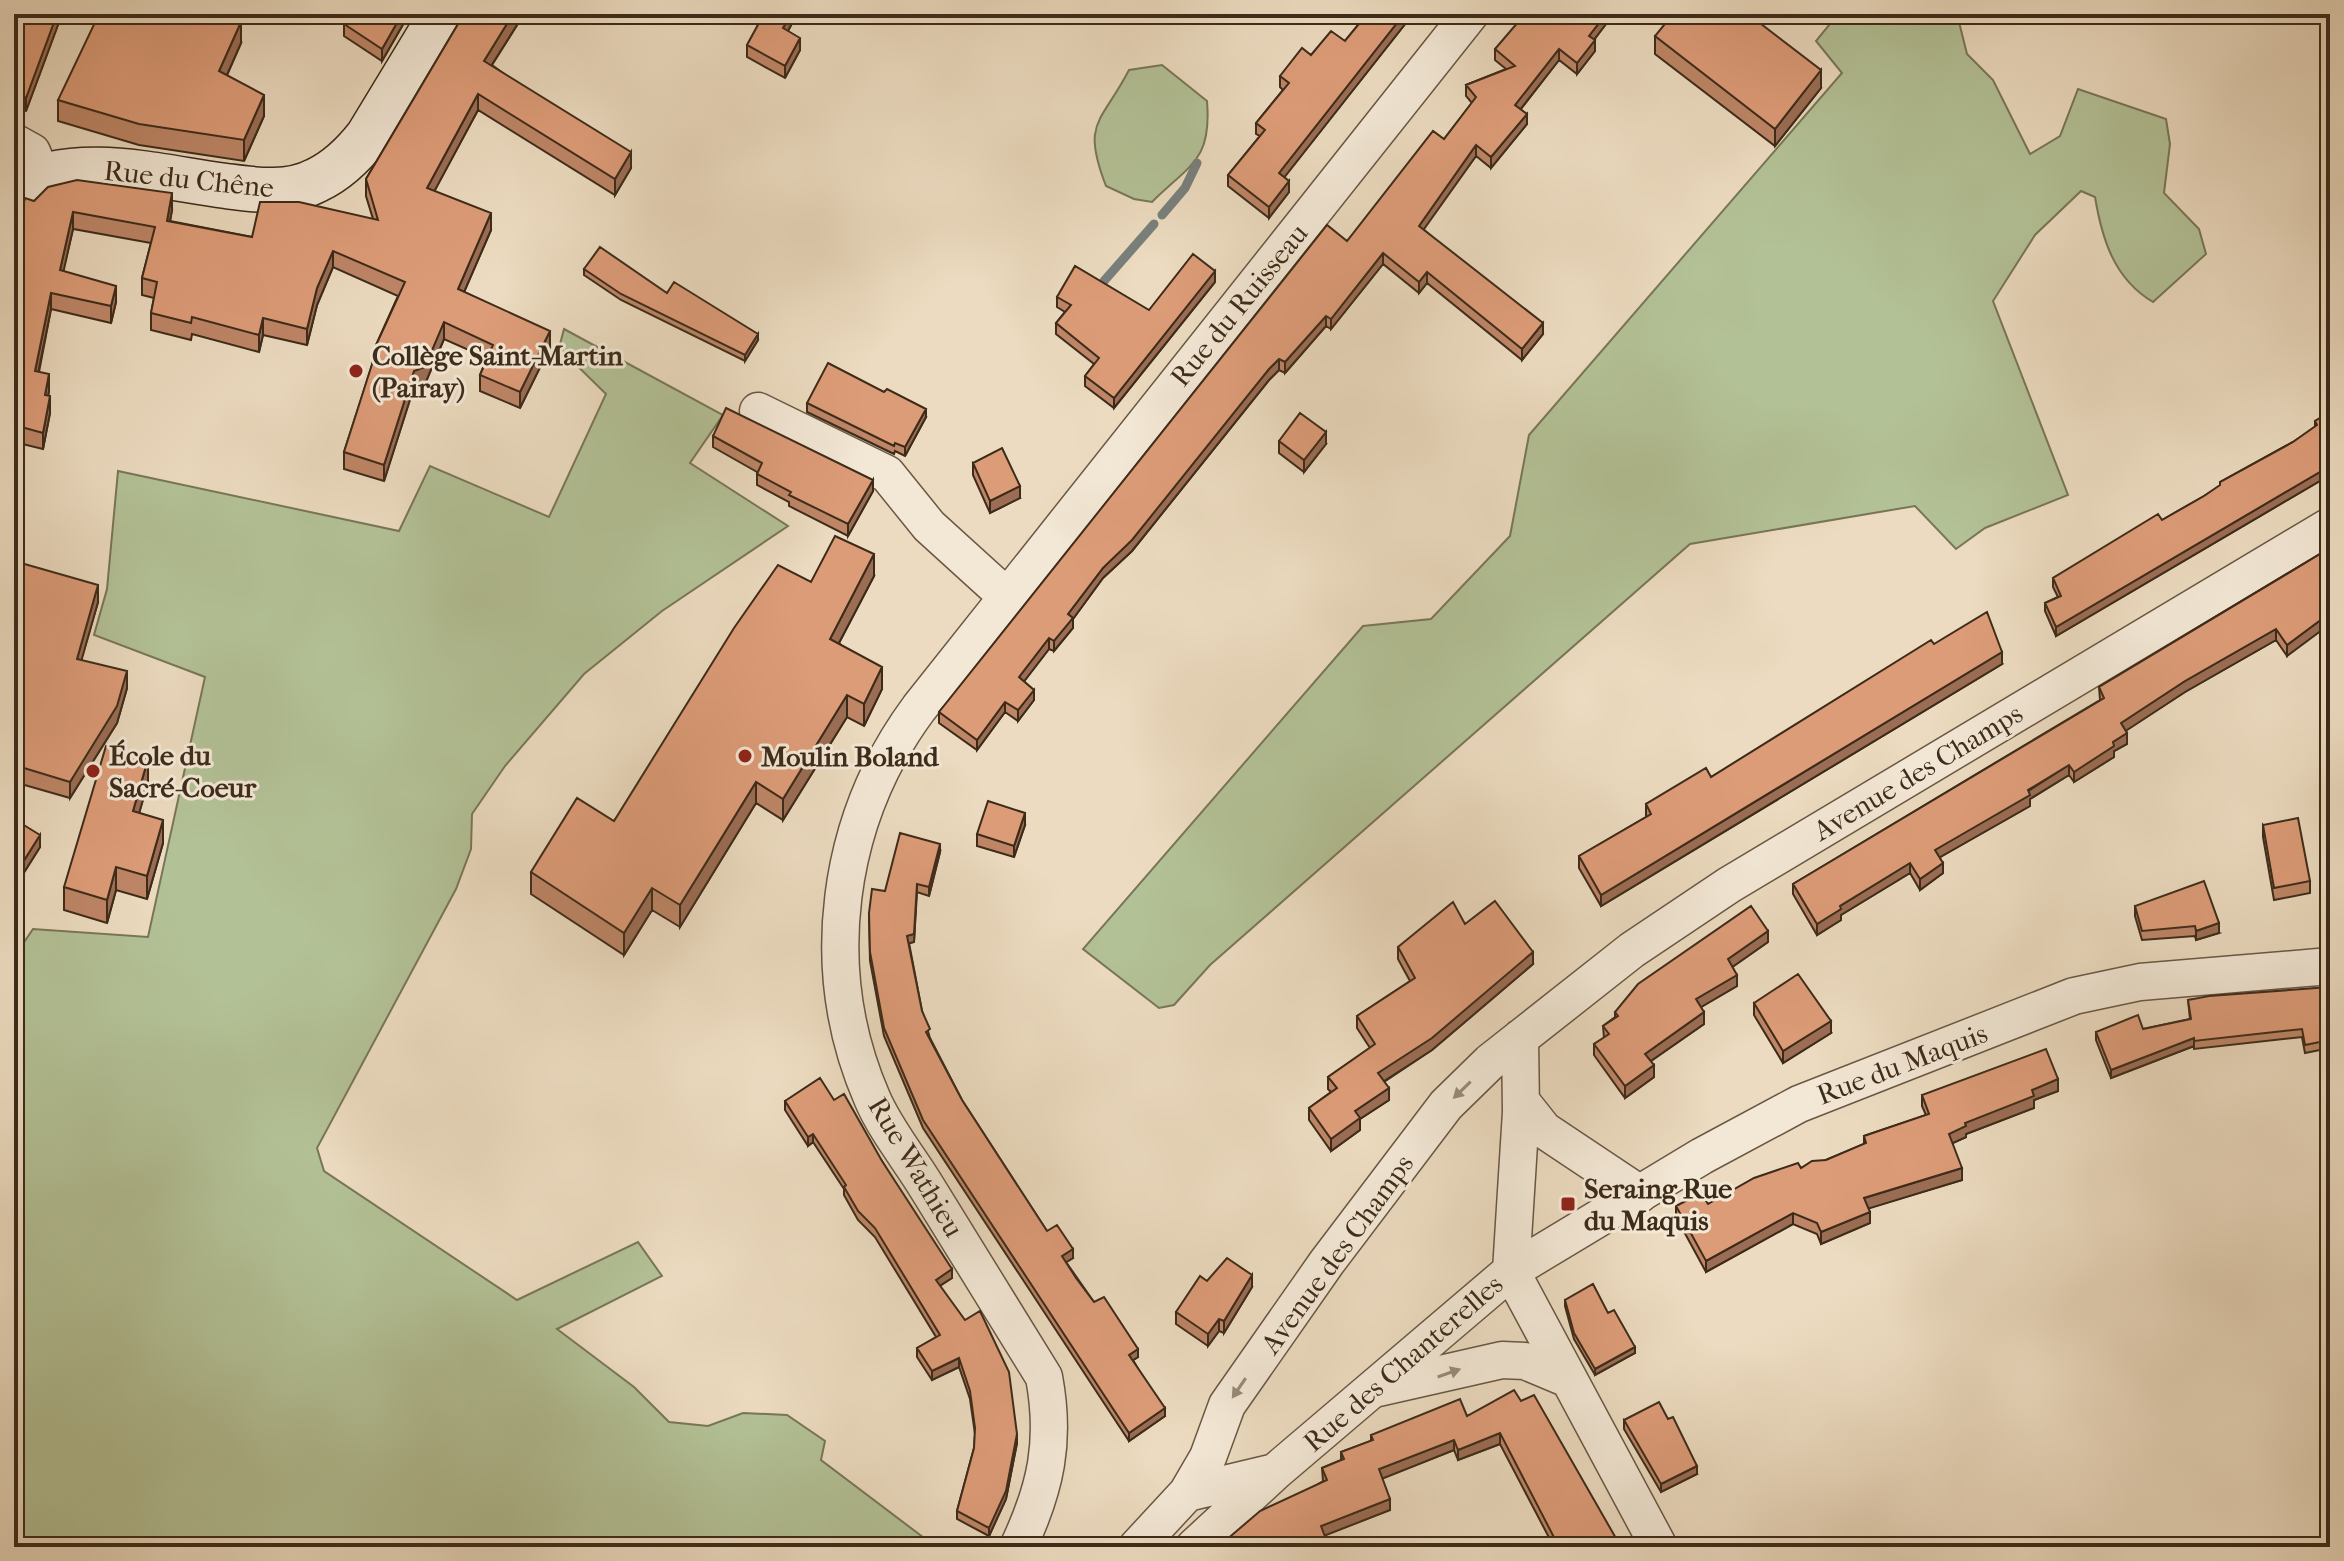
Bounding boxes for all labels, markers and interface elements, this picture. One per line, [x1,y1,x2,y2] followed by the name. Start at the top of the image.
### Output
[102,154,276,204] street label: Rue du Chêne
[1163,217,1315,393] street label: Rue du Ruisseau
[372,339,624,404] place label: Collège Saint-Martin (Pairay)
[347,362,365,380] marker: Collège Saint-Martin (Pairay)
[1807,697,2029,848] street label: Avenue des Champs
[109,739,257,804] place label: École du Sacré-Coeur
[761,740,939,773] place label: Moulin Boland
[736,747,754,765] marker: Moulin Boland
[84,762,102,780] marker: École du Sacré-Coeur
[1812,1016,1992,1112] street label: Rue du Maquis
[1453,1080,1472,1099] one-way arrow
[861,1091,971,1243] street label: Rue Wathieu
[1253,1148,1420,1361] street label: Avenue des Champs
[1584,1172,1732,1237] place label: Seraing Rue du Maquis
[1559,1195,1577,1213] marker: Seraing Rue du Maquis
[1297,1267,1509,1459] street label: Rue des Chanterelles
[1437,1366,1461,1378] one-way arrow
[1232,1377,1247,1398] one-way arrow

